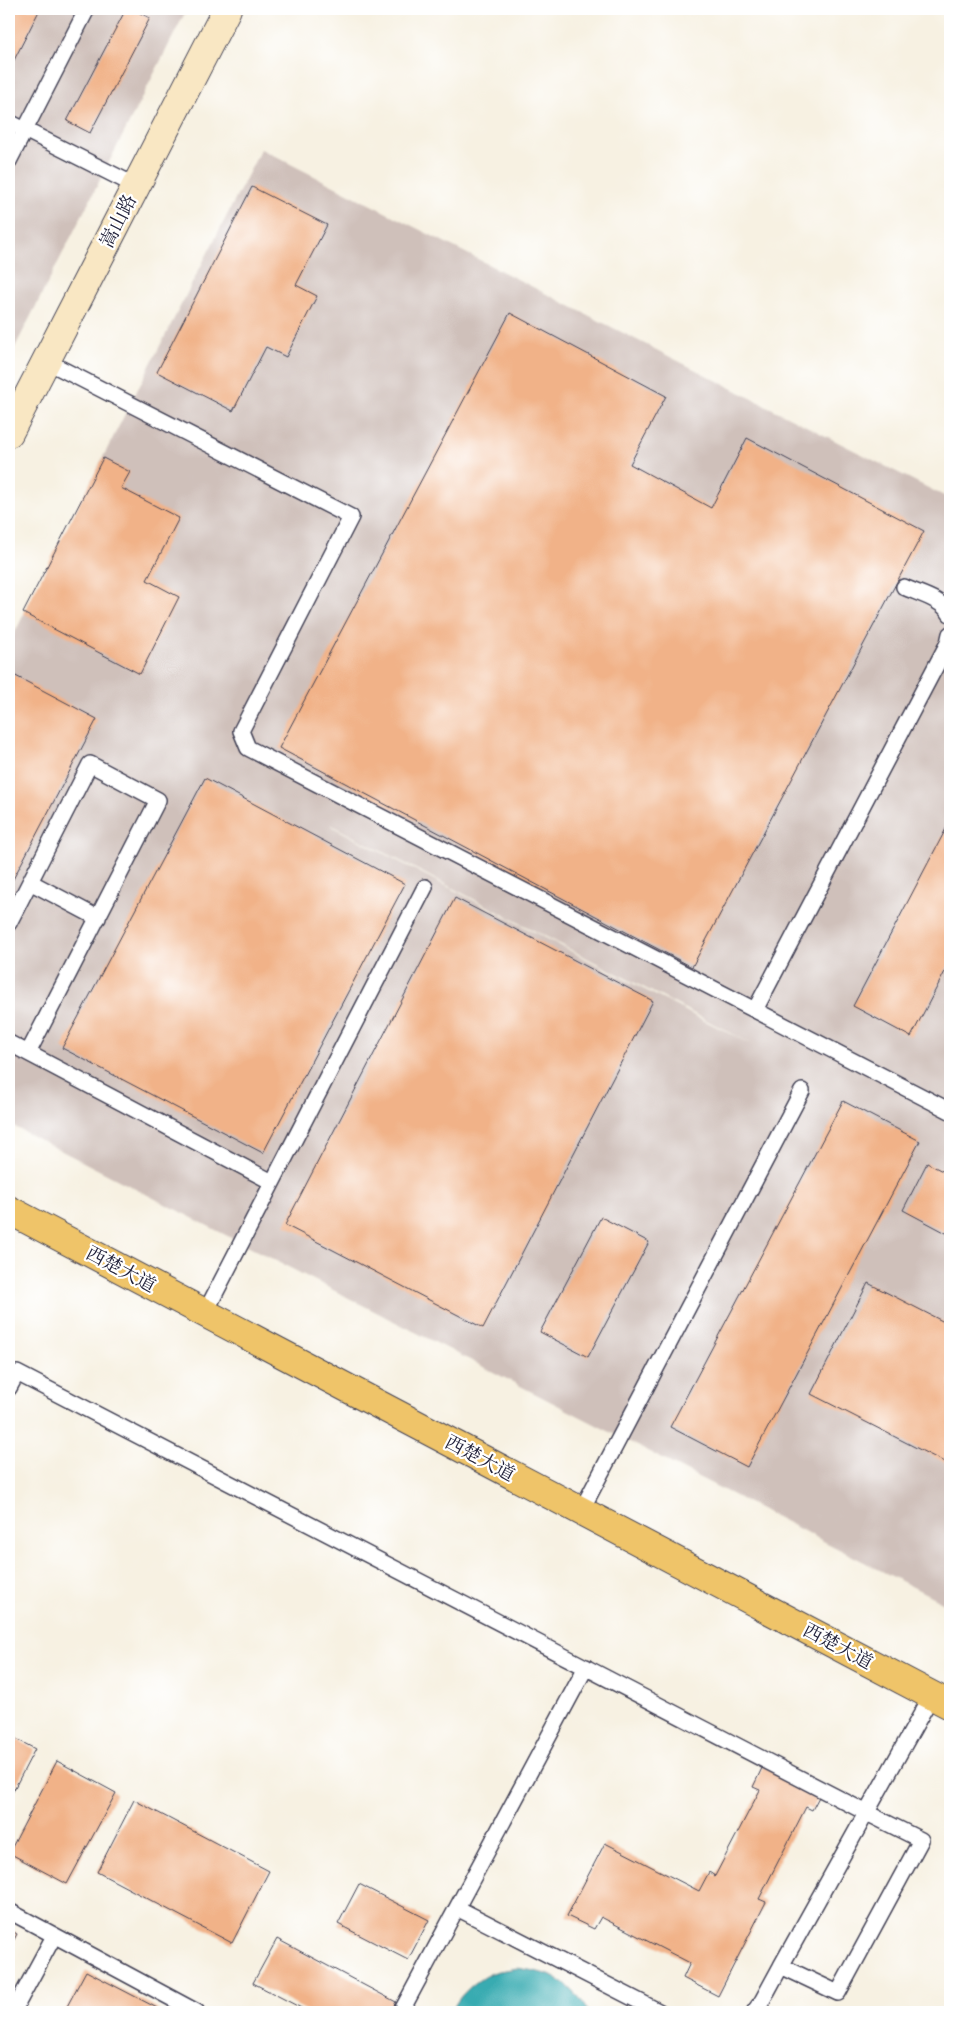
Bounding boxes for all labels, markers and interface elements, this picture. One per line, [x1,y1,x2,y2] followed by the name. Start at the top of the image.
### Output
[95,190,141,252] street label: 嵩山路
[82,1241,160,1297] street label: 西楚大道
[441,1430,519,1486] street label: 西楚大道
[799,1618,877,1674] street label: 西楚大道

